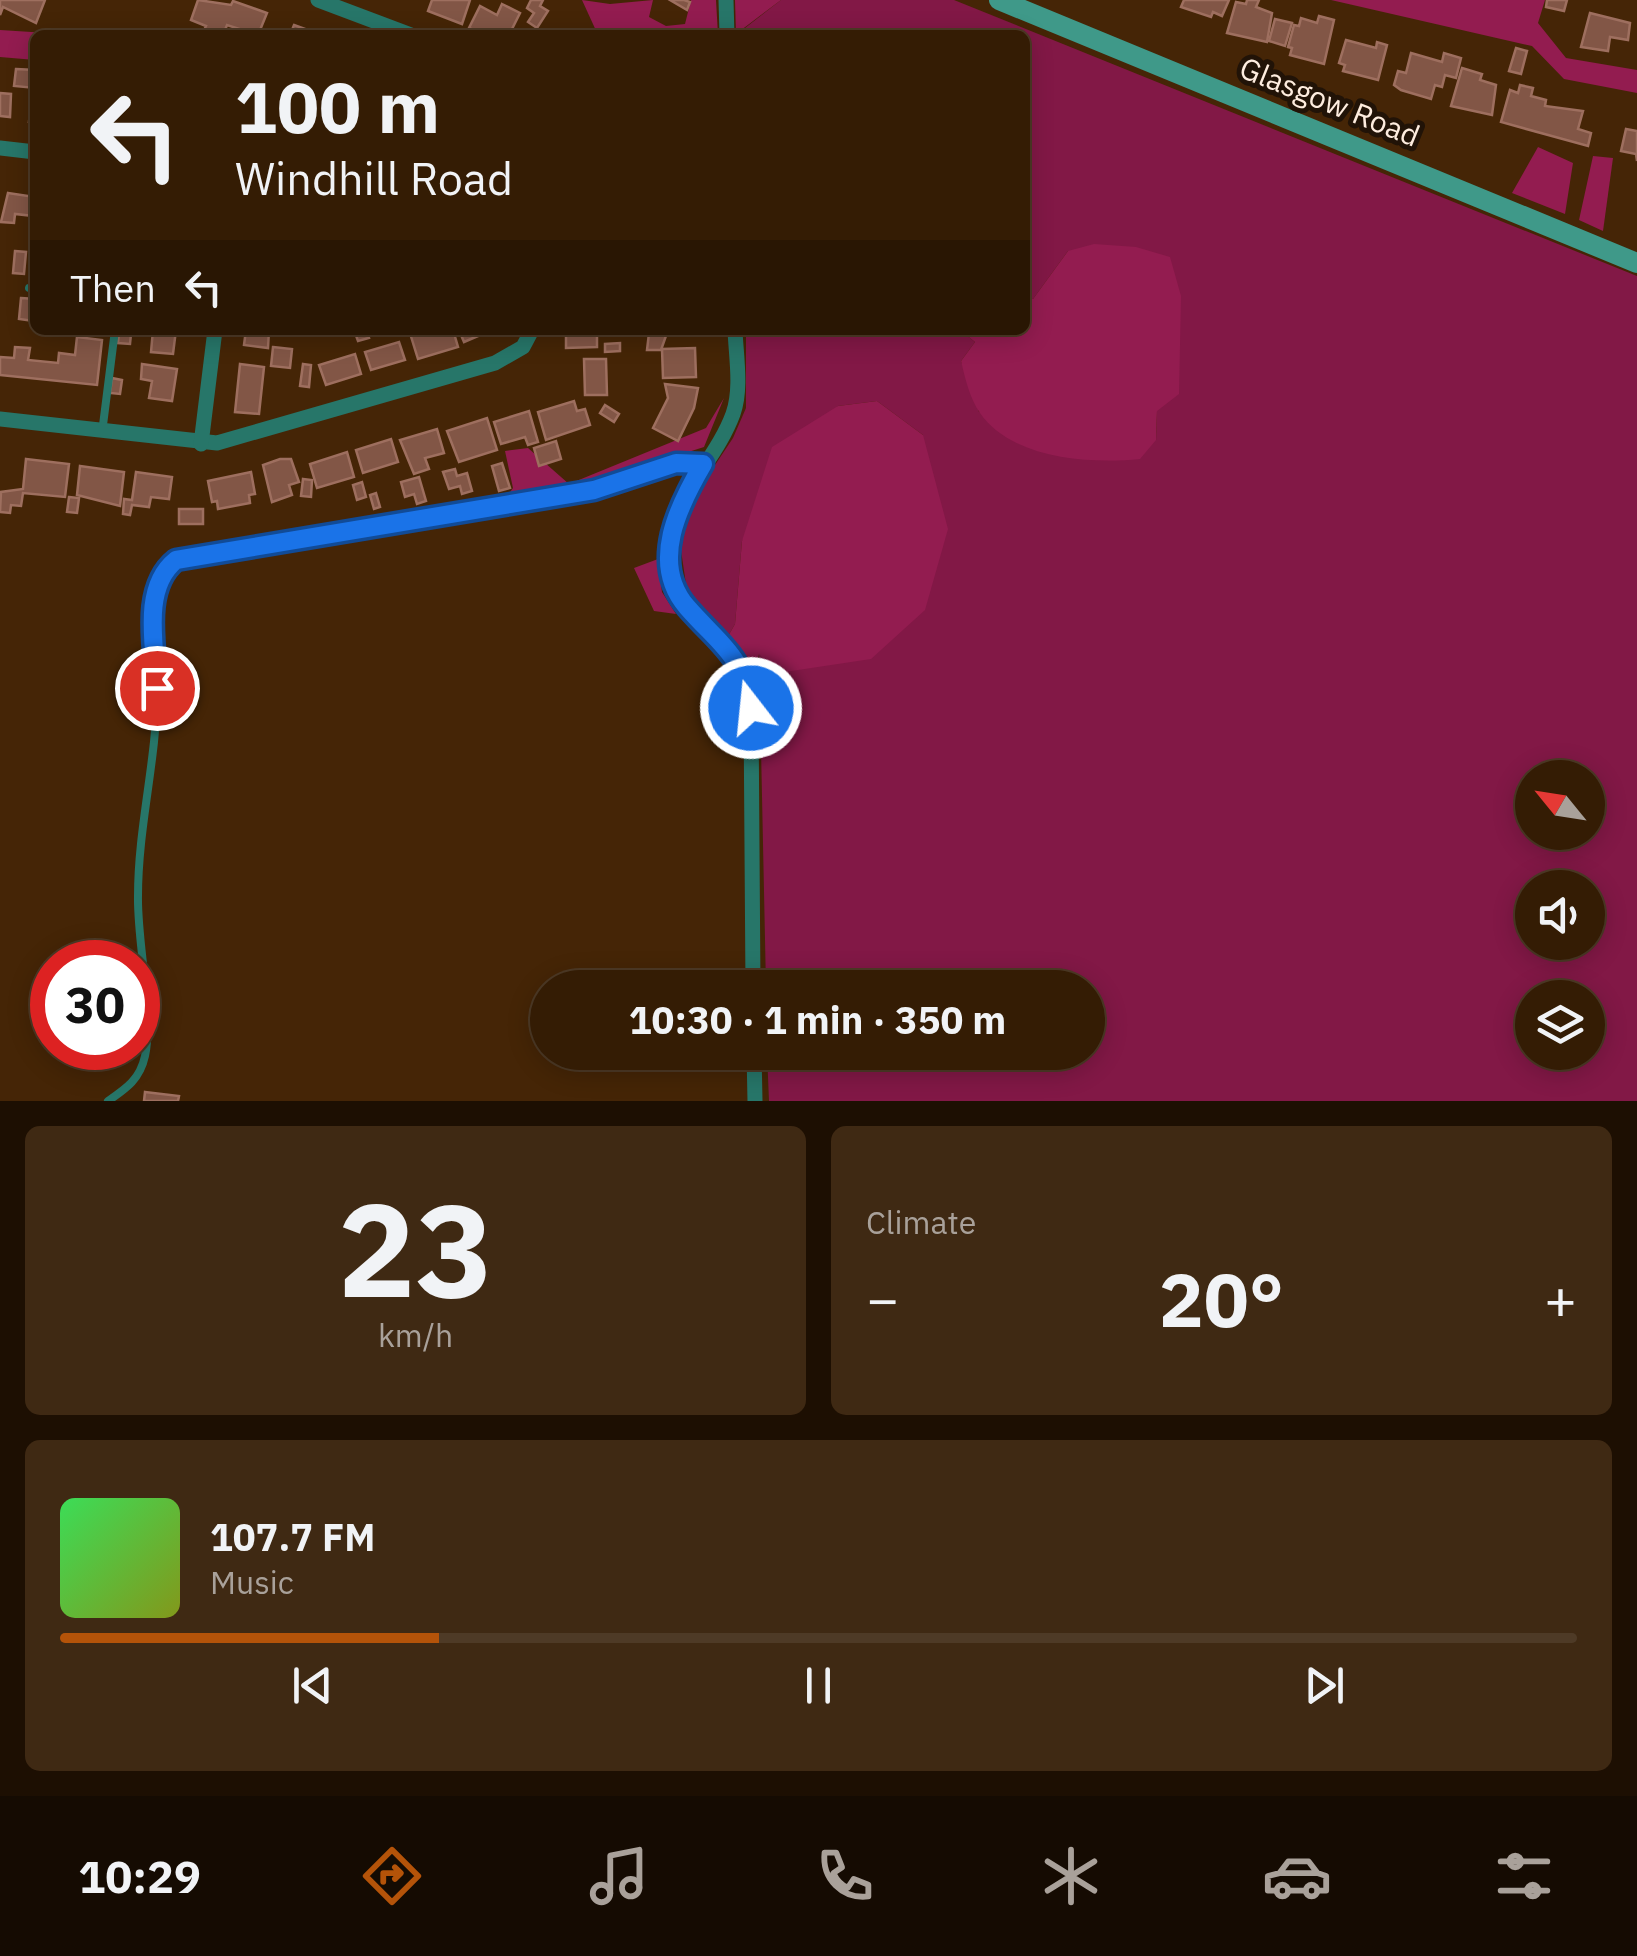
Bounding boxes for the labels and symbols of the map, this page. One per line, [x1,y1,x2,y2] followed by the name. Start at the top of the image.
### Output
[1234,47,1426,155] street label: Glasgow Road
[115,646,200,731] pin
[699,656,803,760] position arrow
[1515,760,1605,850] north arrow
[30,940,160,1070] speed limit sign: 30

